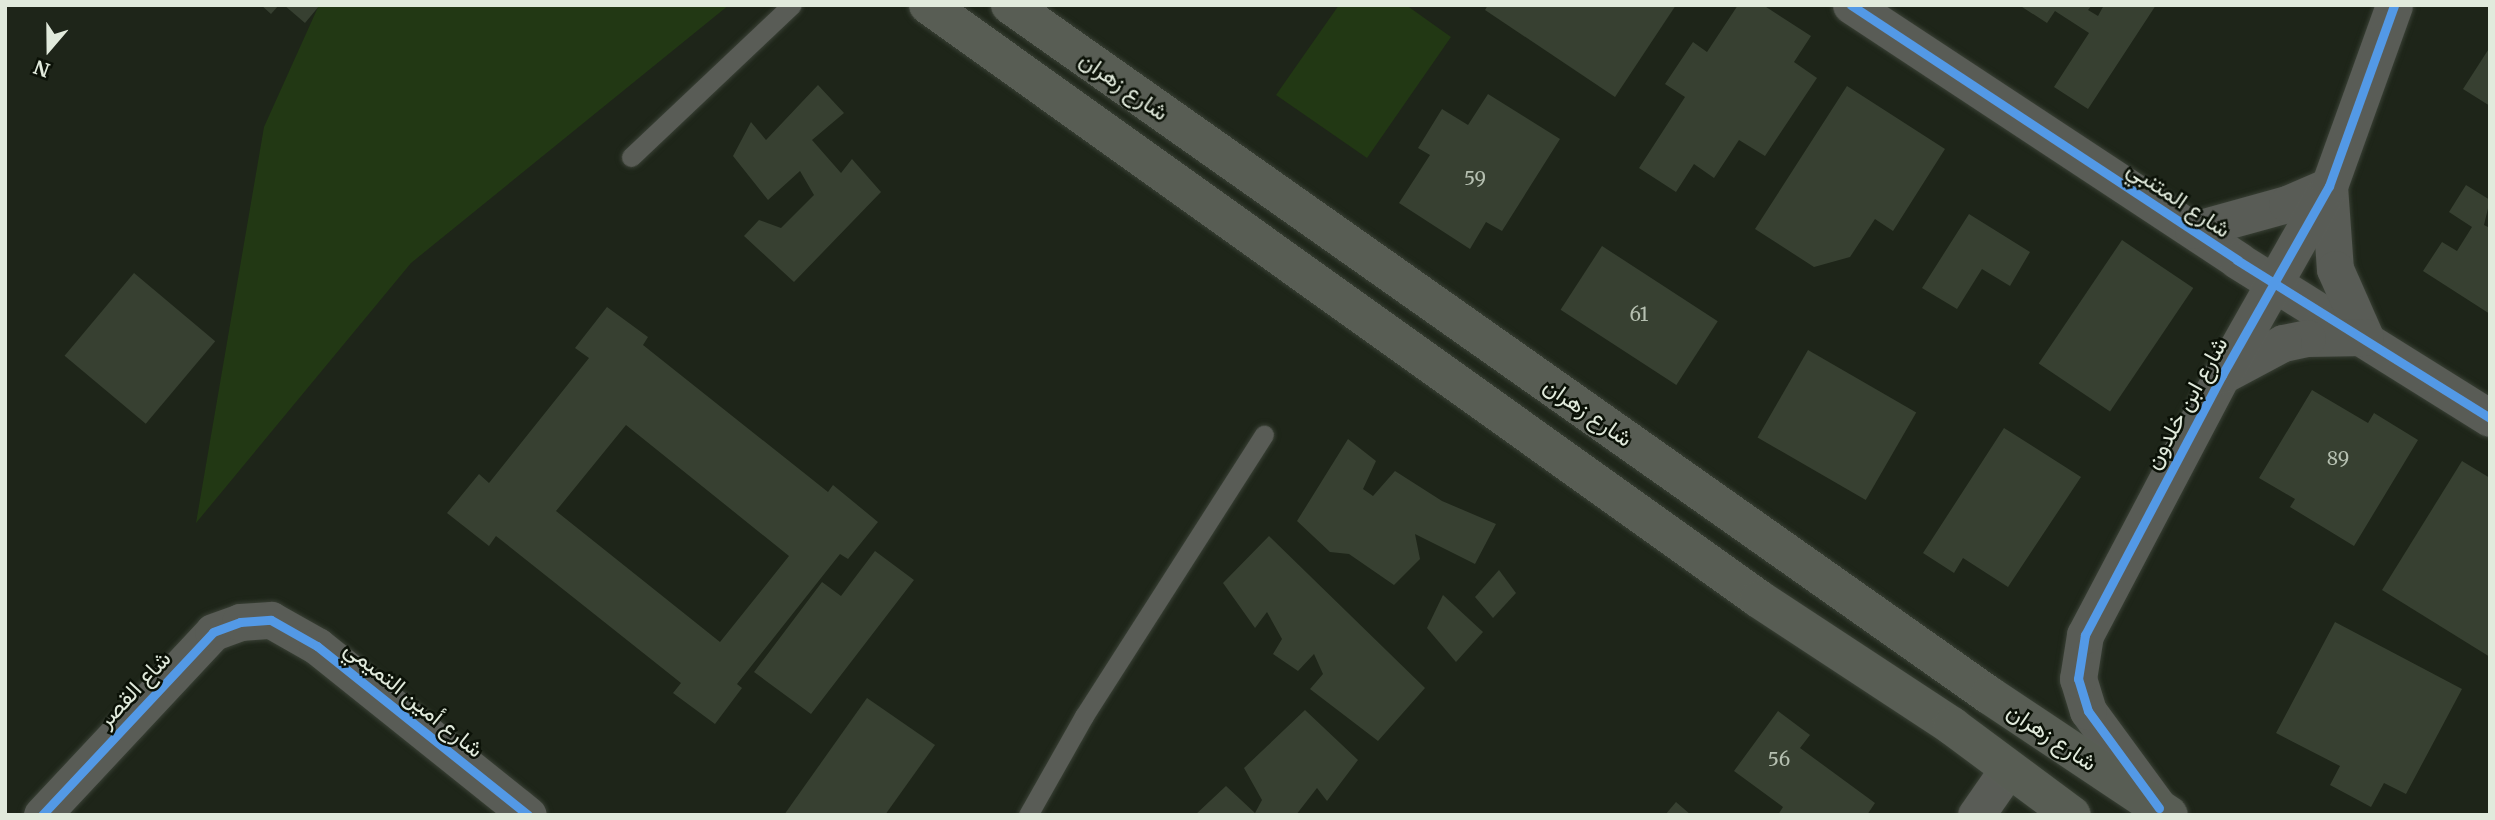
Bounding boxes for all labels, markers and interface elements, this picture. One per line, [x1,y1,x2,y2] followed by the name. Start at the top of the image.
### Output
[14,14,84,84] north arrow
[1074,45,1174,127] street label: شارع زهران
[31,55,53,83] text: N
[2122,154,2236,244] street label: شارع المتنبي
[1464,168,1486,190] house number: 59
[1630,304,1648,326] house number: 61
[2138,332,2234,474] street label: شارع ابن خلدون
[1538,371,1638,453] street label: شارع زهران
[2327,448,2349,470] house number: 89
[339,635,489,763] street label: شارع أمين التميمي
[92,645,176,733] street label: شاع القصر
[2002,697,2102,777] street label: شارع زهران
[1768,749,1790,771] house number: 56

